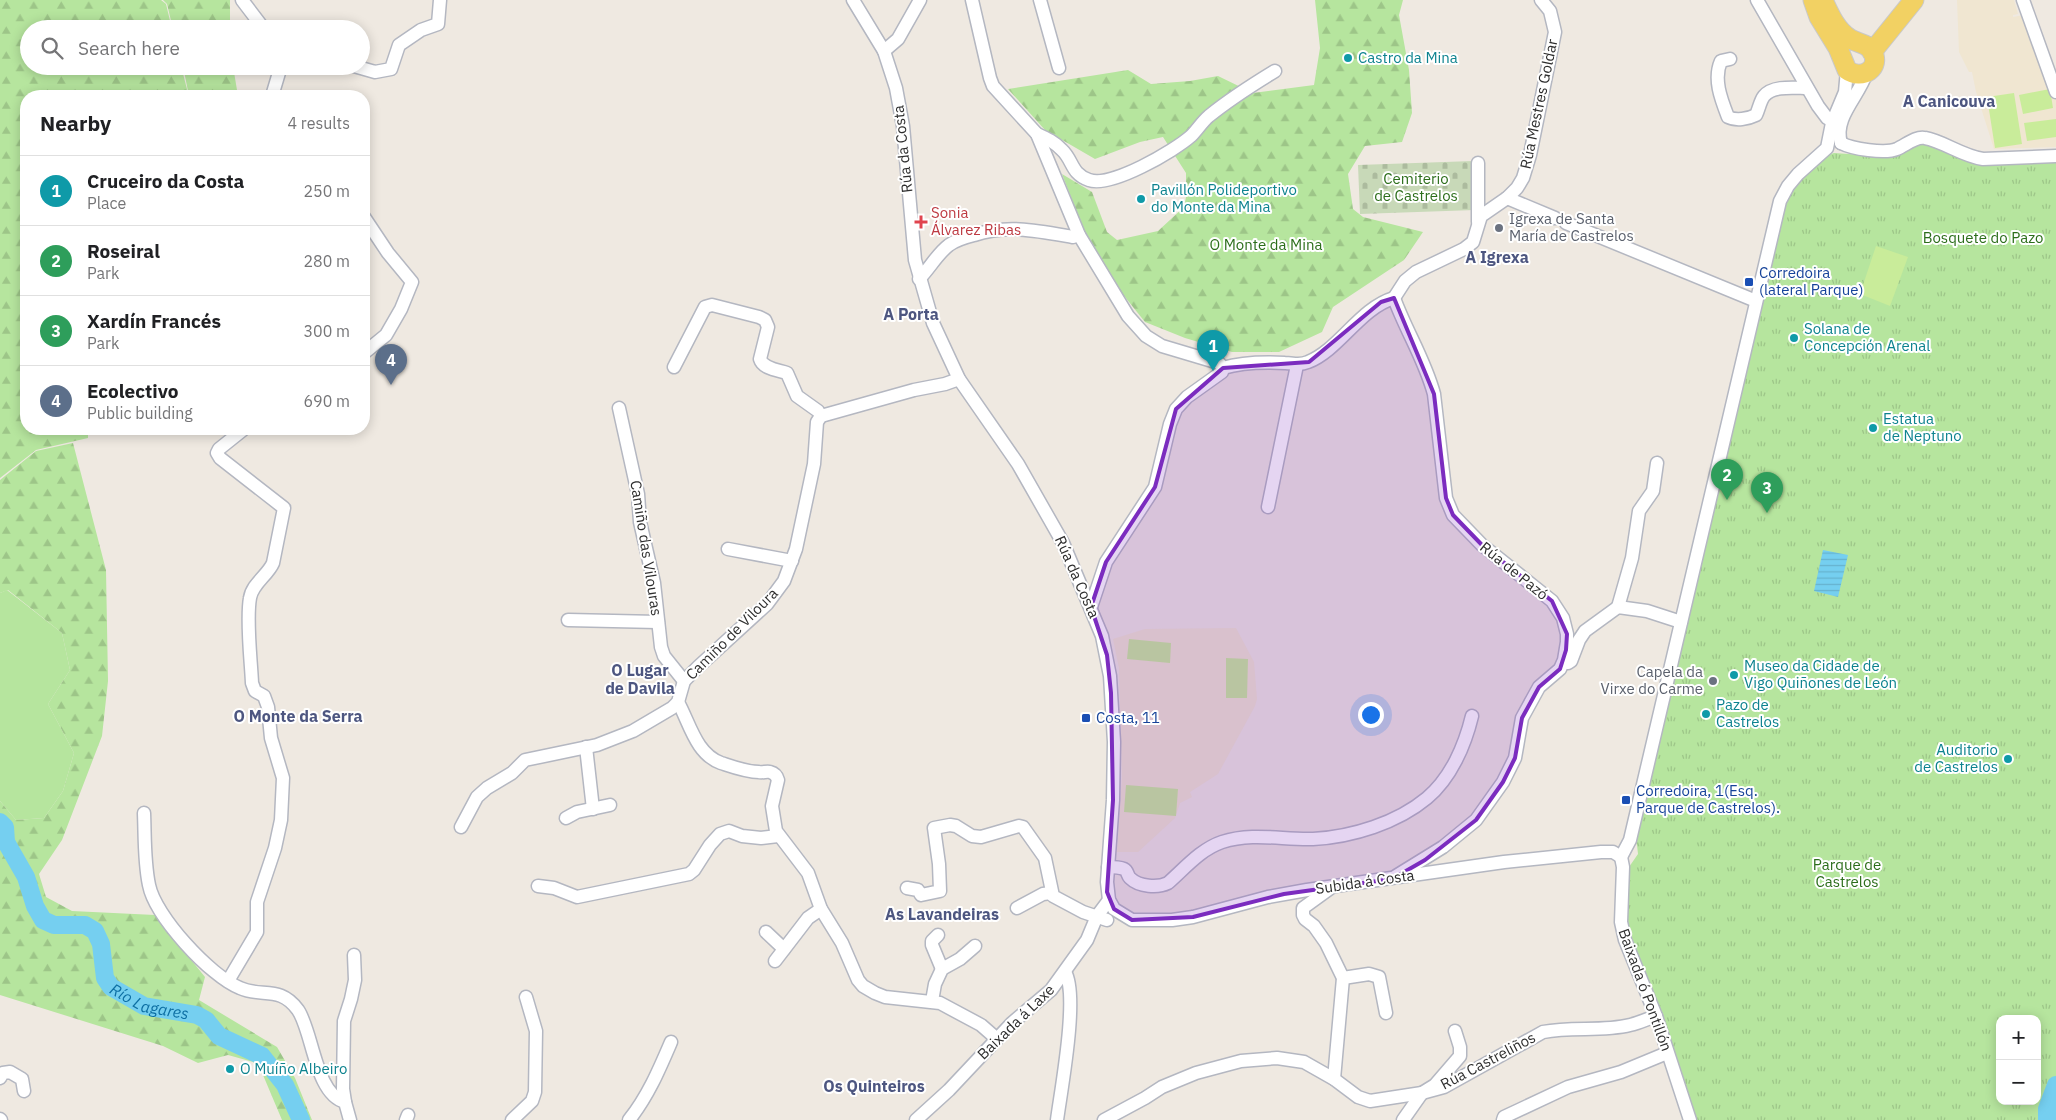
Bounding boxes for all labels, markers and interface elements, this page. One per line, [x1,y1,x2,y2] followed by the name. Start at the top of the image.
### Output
[20,20,370,75] search box
[38,34,66,62] icon: search
[78,36,180,60] text: Search here
[1515,37,1562,171] street label: Rúa Mestres Goldar
[1358,48,1458,67] place label: Castro da Mina
[1342,52,1354,64] marker: Castro da Mina
[1903,91,1995,111] district label: A Canicouva
[888,104,917,194] street label: Rúa da Costa
[40,109,111,137] text: Nearby
[287,113,350,133] text: 4 results
[87,169,244,193] text: Cruceiro da Costa
[1374,169,1458,205] park label: Cemiterio de Castrelos
[1151,180,1297,216] place label: Pavillón Polideportivo do Monte da Mina
[51,181,61,201] text: 1
[303,181,350,201] text: 250 m
[87,193,126,213] text: Place
[1135,193,1147,205] marker: Pavillón Polideportivo do Monte da Mina
[931,203,1021,239] place label: Sonia Álvarez Ribas
[1509,209,1634,245] place label: Igrexa de Santa María de Castrelos
[915,216,927,228] marker: Sonia Álvarez Ribas
[1493,222,1505,234] marker: Igrexa de Santa María de Castrelos
[1923,228,2043,247] park label: Bosquete do Pazo
[1210,235,1322,254] park label: O Monte da Mina
[87,239,160,263] text: Roseiral
[1465,247,1529,267] district label: A Igrexa
[51,251,61,271] text: 2
[303,251,350,271] text: 280 m
[87,263,119,283] text: Park
[1759,263,1863,299] place label: Corredoira (lateral Parque)
[1743,276,1755,288] marker: Corredoira (lateral Parque)
[883,304,939,324] district label: A Porta
[87,309,221,333] text: Xardín Francés
[1804,319,1930,355] place label: Solana de Concepción Arenal
[51,321,61,341] text: 3
[303,321,350,341] text: 300 m
[1197,330,1229,371] pin: 1
[1788,332,1800,344] marker: Solana de Concepción Arenal
[87,333,119,353] text: Park
[375,344,407,385] pin: 4
[87,379,179,403] text: Ecolectivo
[51,391,61,411] text: 4
[303,391,350,411] text: 690 m
[87,403,193,423] text: Public building
[1883,409,1962,445] place label: Estatua de Neptuno
[1867,422,1879,434] marker: Estatua de Neptuno
[1711,459,1743,500] pin: 2
[1751,472,1783,513] pin: 3
[626,479,667,617] street label: Camiño das Vilouras
[1051,533,1104,621] street label: Rúa da Costa
[1476,537,1552,604] street label: Rúa de Pazó
[682,584,782,684] street label: Camiño de Viloura
[1744,656,1897,692] place label: Museo da Cidade de Vigo Quiñones de León
[605,660,675,698] district label: O Lugar de Davila
[1601,662,1703,698] place label: Capela da Virxe do Carme
[1728,669,1740,681] marker: Museo da Cidade de Vigo Quiñones de León
[1707,675,1719,687] marker: Capela da Virxe do Carme
[1716,695,1779,731] place label: Pazo de Castrelos
[1358,702,1384,728] your location
[233,706,363,726] district label: O Monte da Serra
[1096,708,1160,727] place label: Costa, 11
[1700,708,1712,720] marker: Pazo de Castrelos
[1080,712,1092,724] marker: Costa, 11
[1914,740,1998,776] place label: Auditorio de Castrelos
[2002,753,2014,765] marker: Auditorio de Castrelos
[1636,781,1780,817] place label: Corredoira, 1(Esq. Parque de Castrelos).
[1620,794,1632,806] marker: Corredoira, 1(Esq. Parque de Castrelos).
[1813,855,1881,891] park label: Parque de Castrelos
[1314,865,1416,898] street label: Subida á Costa
[885,904,999,924] district label: As Lavandeiras
[1614,926,1676,1054] street label: Baixada ó Pontillón
[107,979,190,1023] water label: Río Lagares
[973,980,1058,1063] street label: Baixada á Laxe
[1996,1015,2041,1105] map controls
[1996,1015,2041,1060] button: +
[1437,1027,1539,1094] street label: Rúa Castreliños
[240,1059,347,1078] place label: O Muíño Albeiro
[1996,1060,2041,1105] button: −
[224,1063,236,1075] marker: O Muíño Albeiro
[823,1076,925,1096] district label: Os Quinteiros

